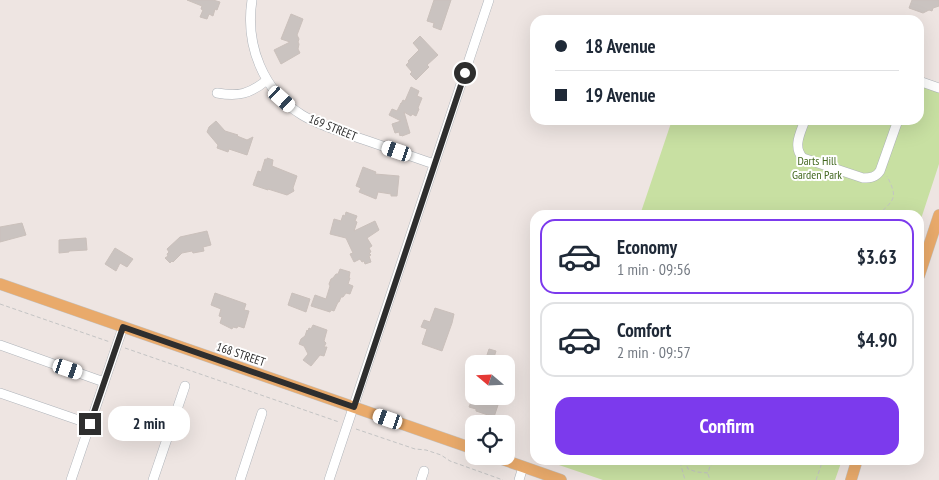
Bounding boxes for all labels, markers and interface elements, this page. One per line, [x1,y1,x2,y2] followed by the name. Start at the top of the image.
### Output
[585,34,656,58] text: 18 Avenue
[454,62,476,84] route start
[265,83,298,115] car
[585,83,656,107] text: 19 Avenue
[307,111,360,144] street label: 169 STREET
[380,139,413,163] car
[792,153,842,182] park label: Darts Hill Garden Park
[557,234,602,279] icon: car
[617,235,677,259] text: Economy
[857,245,897,269] text: $3.63
[617,259,691,279] text: 1 min · 09:56
[557,317,602,362] icon: car
[617,318,671,342] text: Comfort
[857,328,897,352] text: $4.90
[215,339,268,370] street label: 168 STREET
[617,342,691,362] text: 2 min · 09:57
[465,355,515,405] north arrow
[465,355,515,465] map controls
[51,357,84,381] car
[555,397,899,455] button: Confirm
[108,406,190,442] callout: 2 min
[371,407,404,431] car
[79,413,101,435] route end
[133,413,165,433] text: 2 min
[465,415,515,465] button: locate

